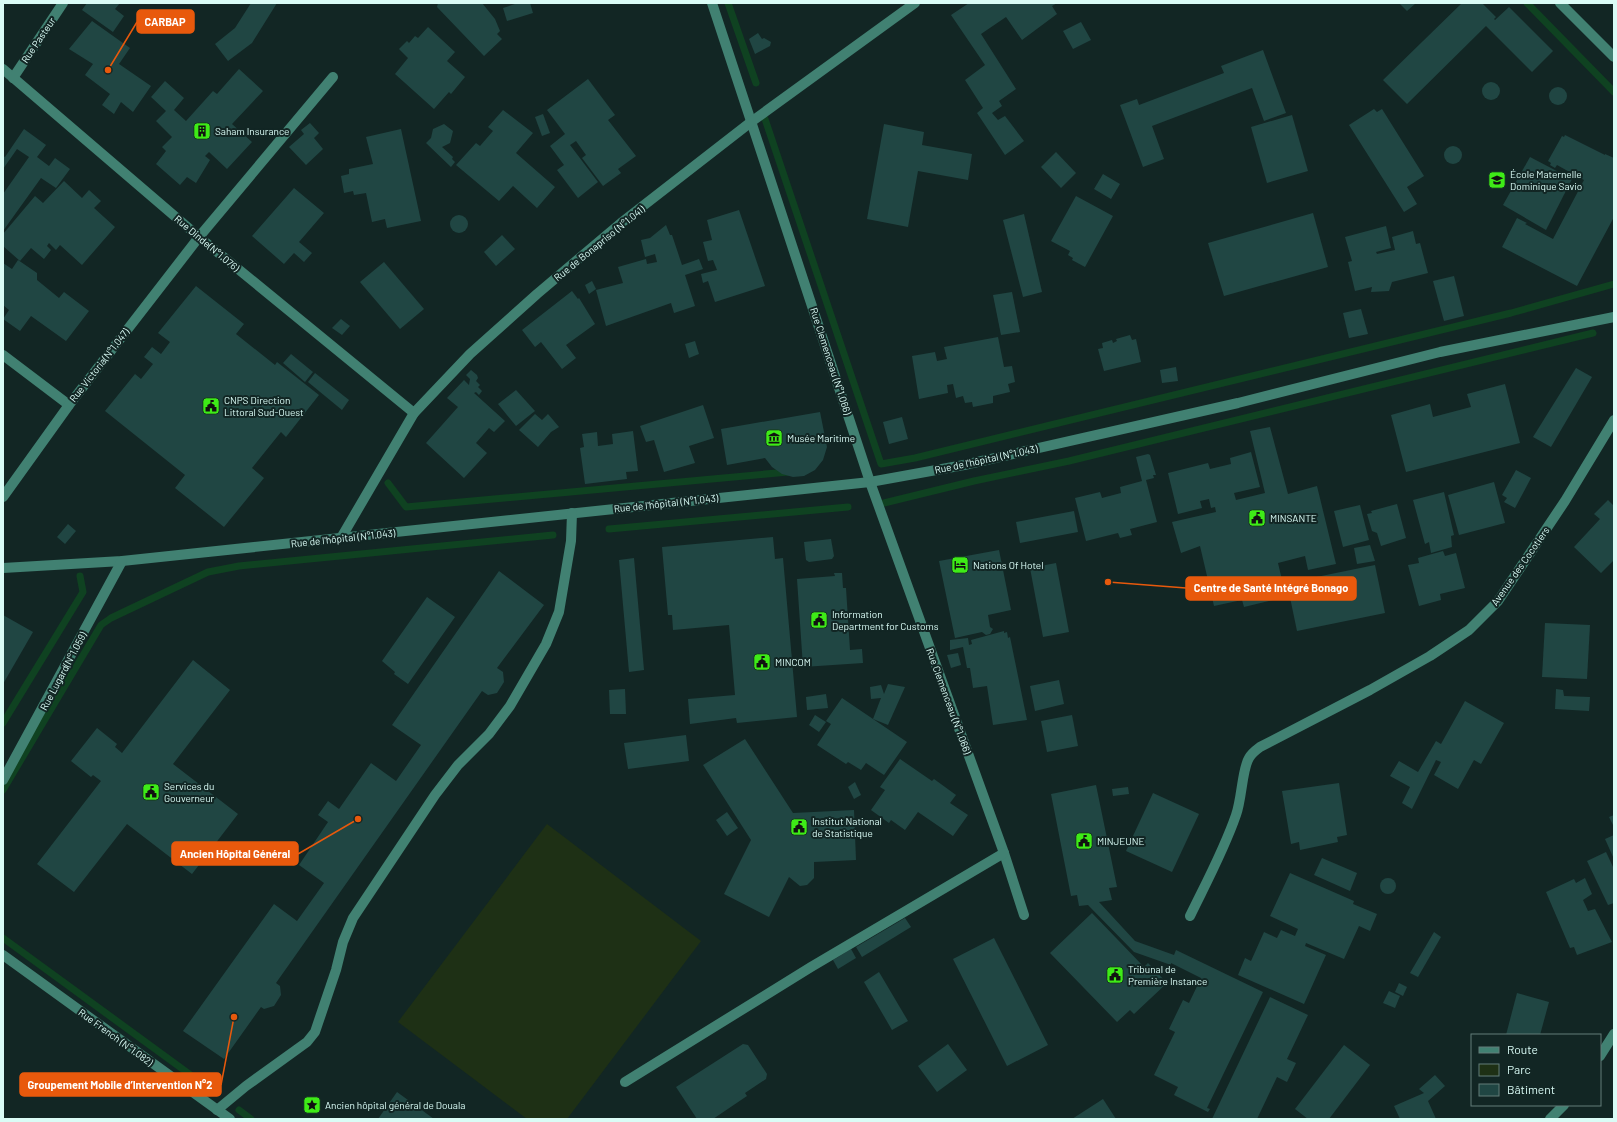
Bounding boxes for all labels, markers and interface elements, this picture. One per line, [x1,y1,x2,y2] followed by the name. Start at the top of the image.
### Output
[137,10,194,33] callout: CARBAP
[18,15,58,65] street label: Rue Pasteur
[145,15,186,28] text: CARBAP
[192,121,212,141] building icon: Saham Insurance
[215,125,289,137] place label: Saham Insurance
[1510,168,1582,192] place label: École Maternelle Dominique Savio
[1487,170,1507,190] school or university icon: École Maternelle Dominique Savio
[551,202,647,283] street label: Rue de Bonapriso (N°1.041)
[172,212,242,274] street label: Rue Dinde(N°1.076)
[808,306,854,416] street label: Rue Clemenceau (N°1.066)
[67,326,132,404] street label: Rue Victoria(N°1.047)
[224,394,304,418] place label: CNPS Direction Littoral Sud-Ouest
[201,396,221,416] public building icon: CNPS Direction Littoral Sud-Ouest
[764,428,784,448] museum icon: Musée Maritime
[787,432,855,444] place label: Musée Maritime
[933,442,1039,476] street label: Rue de l'hôpital (N°1.043)
[613,492,719,514] street label: Rue de l'hôpital (N°1.043)
[1247,508,1267,528] public building icon: MINSANTE
[1270,512,1317,524] place label: MINSANTE
[1488,524,1552,608] street label: Avenue des Cocotiers
[290,527,396,549] street label: Rue de l'hôpital (N°1.043)
[950,555,970,575] hotel icon: Nations Of Hotel
[973,559,1044,571] place label: Nations Of Hotel
[1186,577,1356,600] callout: Centre de Santé Intégré Bonago
[1194,581,1348,594] text: Centre de Santé Intégré Bonago
[832,608,939,632] place label: Information Department for Customs
[809,610,829,630] public building icon: Information Department for Customs
[37,629,89,712] street label: Rue Lugard(N°1.059)
[924,646,974,756] street label: Rue Clemenceau (N°1.066)
[752,652,772,672] public building icon: MINCOM
[775,656,811,668] place label: MINCOM
[164,780,214,804] place label: Services du Gouverneur
[141,782,161,802] public building icon: Services du Gouverneur
[812,815,882,839] place label: Institut National de Statistique
[789,817,809,837] public building icon: Institut National de Statistique
[1074,831,1094,851] public building icon: MINJEUNE
[1097,835,1144,847] place label: MINJEUNE
[172,842,298,865] callout: Ancien Hôpital Général
[180,847,291,860] text: Ancien Hôpital Général
[1128,963,1207,987] place label: Tribunal de Première Instance
[1105,965,1125,985] public building icon: Tribunal de Première Instance
[76,1006,156,1068] street label: Rue French (N°1.082)
[1471,1034,1601,1106] legend
[1507,1042,1538,1056] text: Route
[1507,1062,1531,1076] text: Parc
[20,1073,221,1096] callout: Groupement Mobile d’Intervention N°2
[28,1078,212,1091] text: Groupement Mobile d’Intervention N°2
[1507,1082,1555,1096] text: Bâtiment
[302,1095,322,1115] place icon: Ancien hôpital général de Douala
[325,1099,465,1111] place label: Ancien hôpital général de Douala

